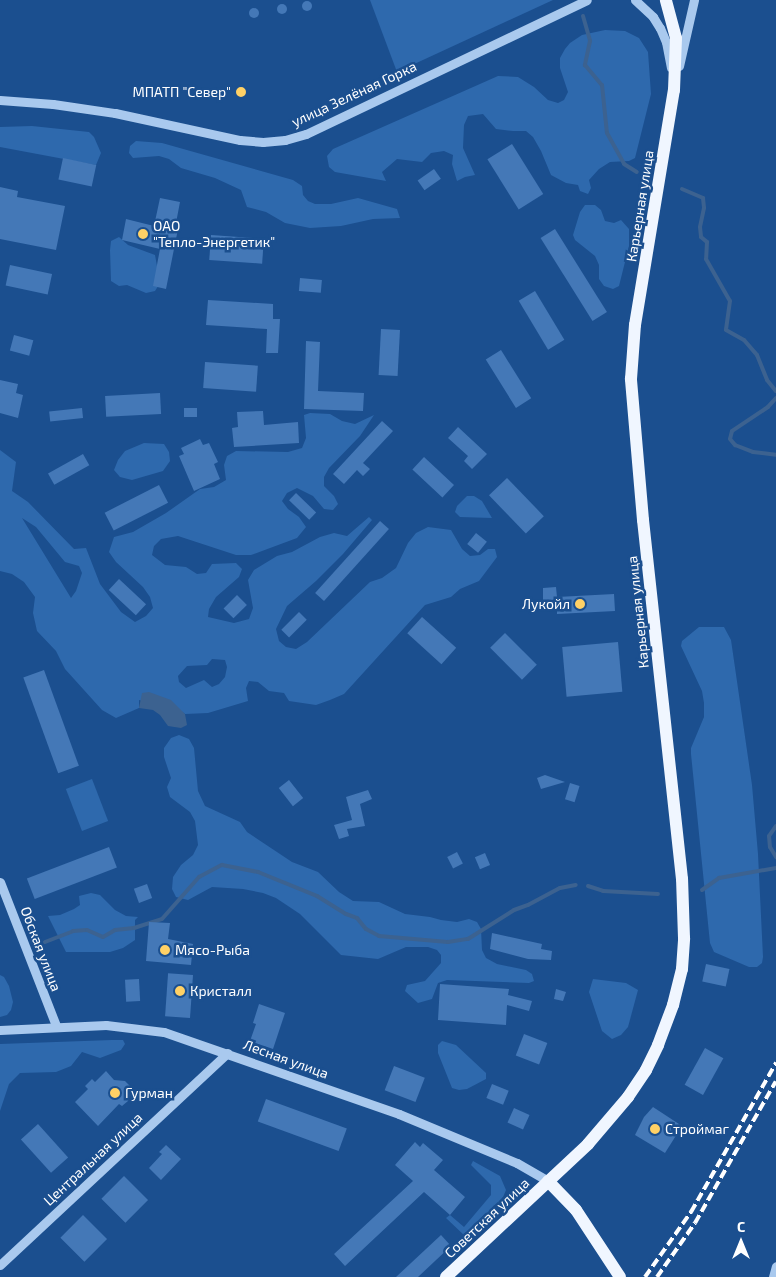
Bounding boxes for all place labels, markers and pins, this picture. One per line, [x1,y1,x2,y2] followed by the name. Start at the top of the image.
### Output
[132,84,231,100] place label: МПАТП "Север"
[235,86,247,98] marker: МПАТП "Север"
[153,218,275,250] place label: ОАО "Тепло-Энергетик"
[137,228,149,240] marker: ОАО "Тепло-Энергетик"
[522,596,570,612] place label: Лукойл
[574,598,586,610] marker: Лукойл
[175,942,250,958] place label: Мясо-Рыба
[159,944,171,956] marker: Мясо-Рыба
[190,983,252,999] place label: Кристалл
[174,985,186,997] marker: Кристалл
[125,1085,173,1101] place label: Гурман
[109,1087,121,1099] marker: Гурман
[665,1121,729,1137] place label: Строймаг
[649,1123,661,1135] marker: Строймаг

